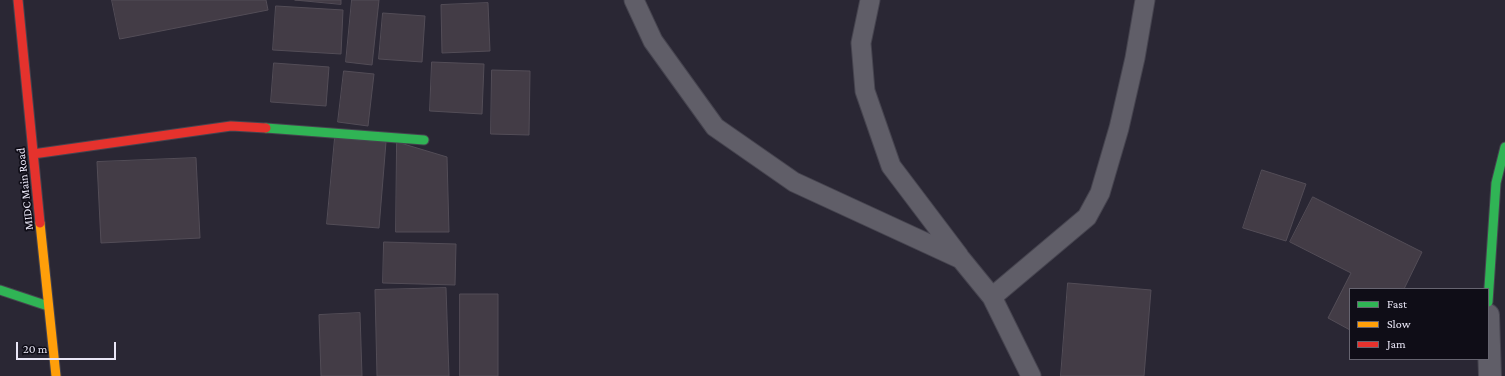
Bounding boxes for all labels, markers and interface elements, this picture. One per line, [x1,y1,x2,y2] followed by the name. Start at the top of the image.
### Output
[14,147,36,231] street label: MIDC Main Road
[1349,288,1489,360] legend
[1387,297,1407,311] text: Fast
[1387,317,1411,331] text: Slow
[18,334,118,360] scale bar
[1387,337,1406,351] text: Jam
[23,342,47,356] text: 20 m

